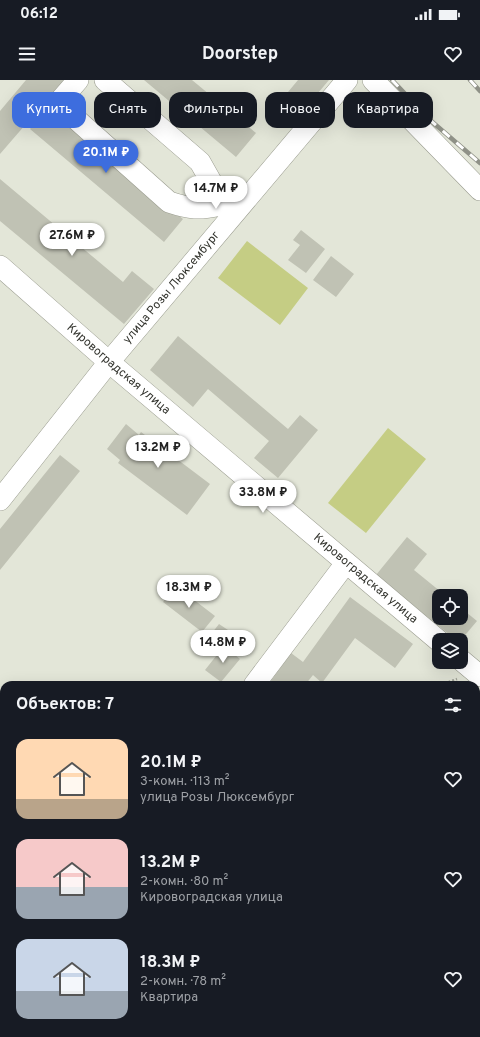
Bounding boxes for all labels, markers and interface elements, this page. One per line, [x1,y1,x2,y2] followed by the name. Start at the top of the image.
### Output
[20,5,58,24] text: 06:12
[16,43,38,65] icon: menu
[202,43,278,66] text: Doorstep
[442,43,464,65] icon: heart
[12,92,86,128] chip: Купить
[94,92,161,128] chip: Снять
[169,92,257,128] chip: Фильтры
[265,92,335,128] chip: Новое
[343,92,433,128] chip: Квартира
[69,140,143,174] pin: 20.1M ₽
[82,145,130,161] text: 20.1M ₽
[179,176,253,210] pin: 14.7M ₽
[194,181,238,197] text: 14.7M ₽
[35,223,109,257] pin: 27.6M ₽
[49,228,95,244] text: 27.6M ₽
[120,228,224,347] street label: улица Розы Люксембург
[63,320,174,418] street label: Кировоградская улица
[121,435,195,469] pin: 13.2M ₽
[135,440,181,456] text: 13.2M ₽
[226,480,300,514] pin: 33.8M ₽
[239,485,287,501] text: 33.8M ₽
[310,530,421,627] street label: Кировоградская улица
[152,575,226,609] pin: 18.3M ₽
[166,580,212,596] text: 18.3M ₽
[432,589,468,669] map controls
[432,589,468,625] button: locate
[186,630,260,664] pin: 14.8M ₽
[432,633,468,669] button: layers
[199,635,247,651] text: 14.8M ₽
[16,694,114,716] text: Объектов: 7
[442,694,464,716] icon: filters
[140,752,202,774] text: 20.1M ₽
[48,755,96,803] icon: home
[442,768,464,790] icon: heart
[140,774,229,790] text: 3-комн. · 113 m²
[140,790,294,806] text: улица Розы Люксембург
[140,852,200,874] text: 13.2M ₽
[48,855,96,903] icon: home
[442,868,464,890] icon: heart
[140,874,228,890] text: 2-комн. · 80 m²
[140,890,283,906] text: Кировоградская улица
[140,952,201,974] text: 18.3M ₽
[48,955,96,1003] icon: home
[442,968,464,990] icon: heart
[140,974,226,990] text: 2-комн. · 78 m²
[140,990,198,1006] text: Квартира

